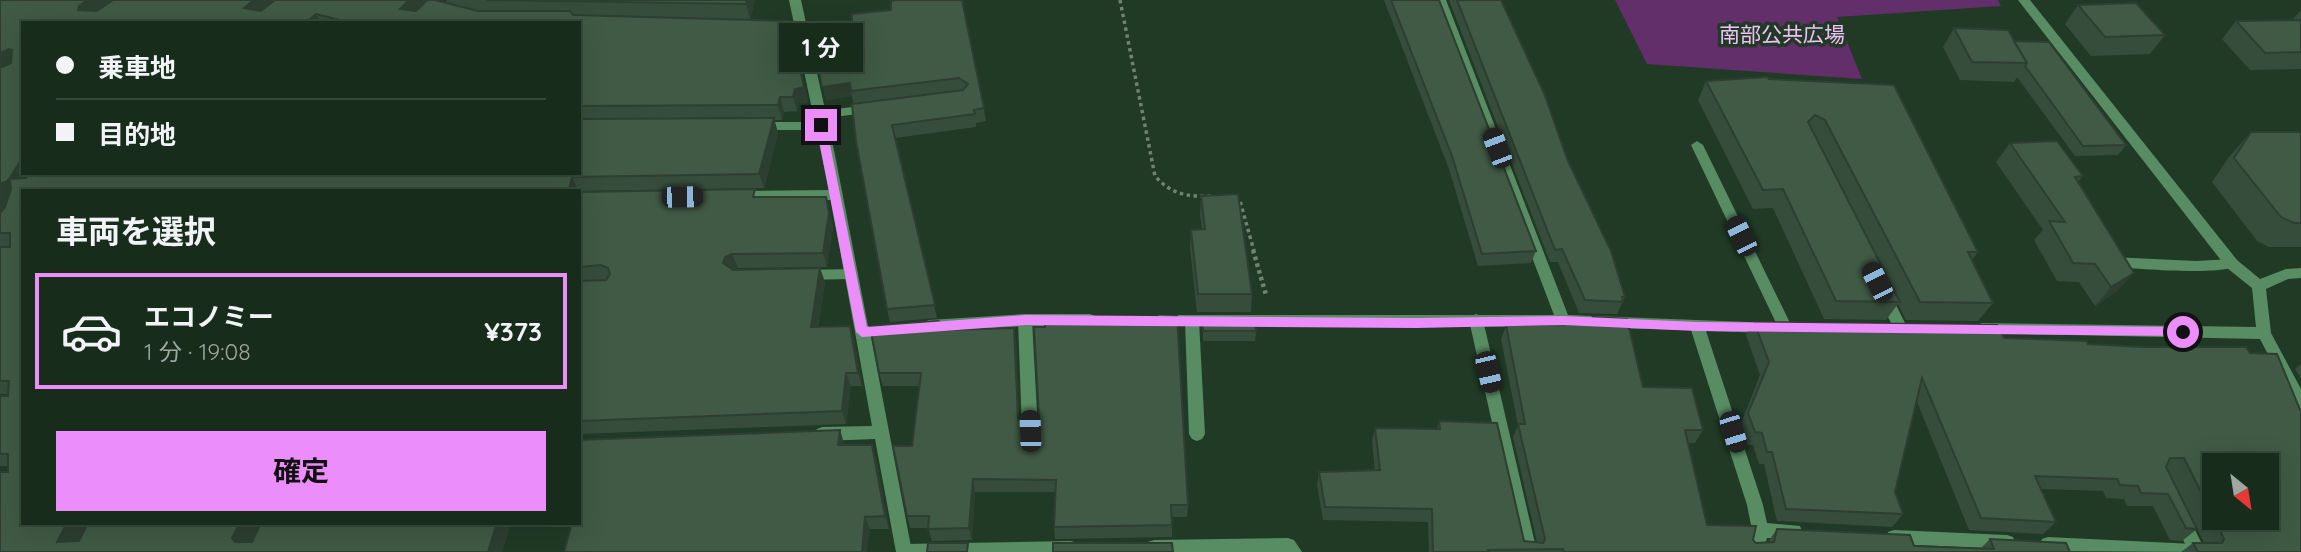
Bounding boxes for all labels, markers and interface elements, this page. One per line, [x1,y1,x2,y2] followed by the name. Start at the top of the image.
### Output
[1719,21,1845,47] park label: 南部公共広場
[779,24,863,72] callout: 1 分
[802,33,840,62] text: 1 分
[98,51,176,84] text: 乗車地
[805,109,837,141] route end
[98,118,176,151] text: 目的地
[1480,125,1515,171] car
[661,186,704,208] car
[56,211,216,251] text: 車両を選択
[1723,213,1760,259] car
[1859,259,1896,305] car
[60,300,123,363] icon: car
[144,300,274,333] text: エコノミー
[484,315,542,348] text: ¥373
[2167,316,2199,348] route start
[144,337,251,366] text: 1 分 · 19:08
[1474,349,1503,395] car
[1717,409,1750,455] car
[1019,410,1042,452] car
[56,431,546,511] button: 確定
[2202,453,2278,530] north arrow
[2202,453,2279,530] map controls

